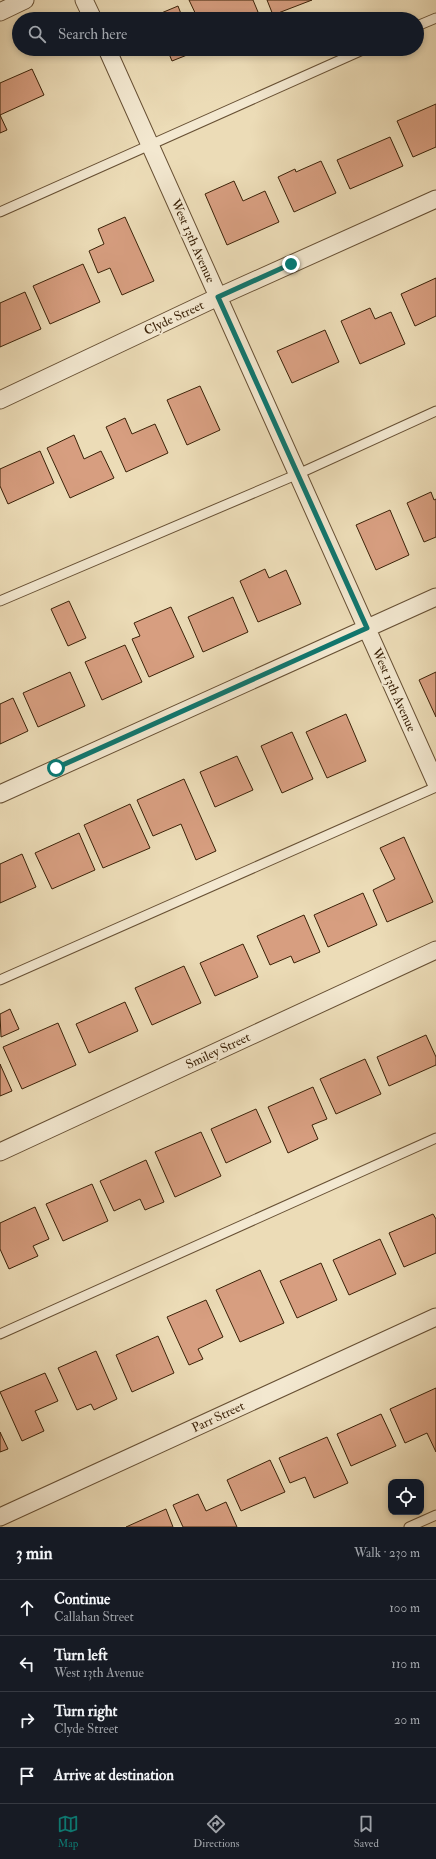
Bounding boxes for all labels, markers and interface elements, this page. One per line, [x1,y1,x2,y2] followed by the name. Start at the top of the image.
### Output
[12,12,424,56] search box
[26,23,48,45] icon: search
[58,25,127,44] text: Search here
[167,196,219,286] street label: West 13th Avenue
[282,255,300,273] route end
[141,297,207,340] street label: Clyde Street
[368,645,420,735] street label: West 13th Avenue
[47,759,65,777] route start
[183,1029,253,1074] street label: Smiley Street
[189,1398,247,1436] street label: Parr Street
[388,1479,424,1515] map controls
[388,1479,424,1515] button: locate
[16,1543,53,1564] text: 3 min
[354,1545,420,1561] text: Walk · 230 m
[54,1590,110,1609] text: Continue
[16,1597,38,1619] icon: ahead
[389,1600,420,1616] text: 100 m
[54,1609,134,1625] text: Callahan Street
[54,1646,108,1665] text: Turn left
[16,1653,38,1675] icon: left
[391,1656,420,1672] text: 110 m
[54,1665,144,1681] text: West 13th Avenue
[54,1702,117,1721] text: Turn right
[16,1709,38,1731] icon: right
[394,1712,420,1728] text: 20 m
[54,1721,118,1737] text: Clyde Street
[16,1765,38,1787] icon: arrive
[54,1766,174,1785] text: Arrive at destination
[57,1813,79,1850] tab: Map
[193,1813,240,1850] tab: Directions
[354,1813,379,1850] tab: Saved

